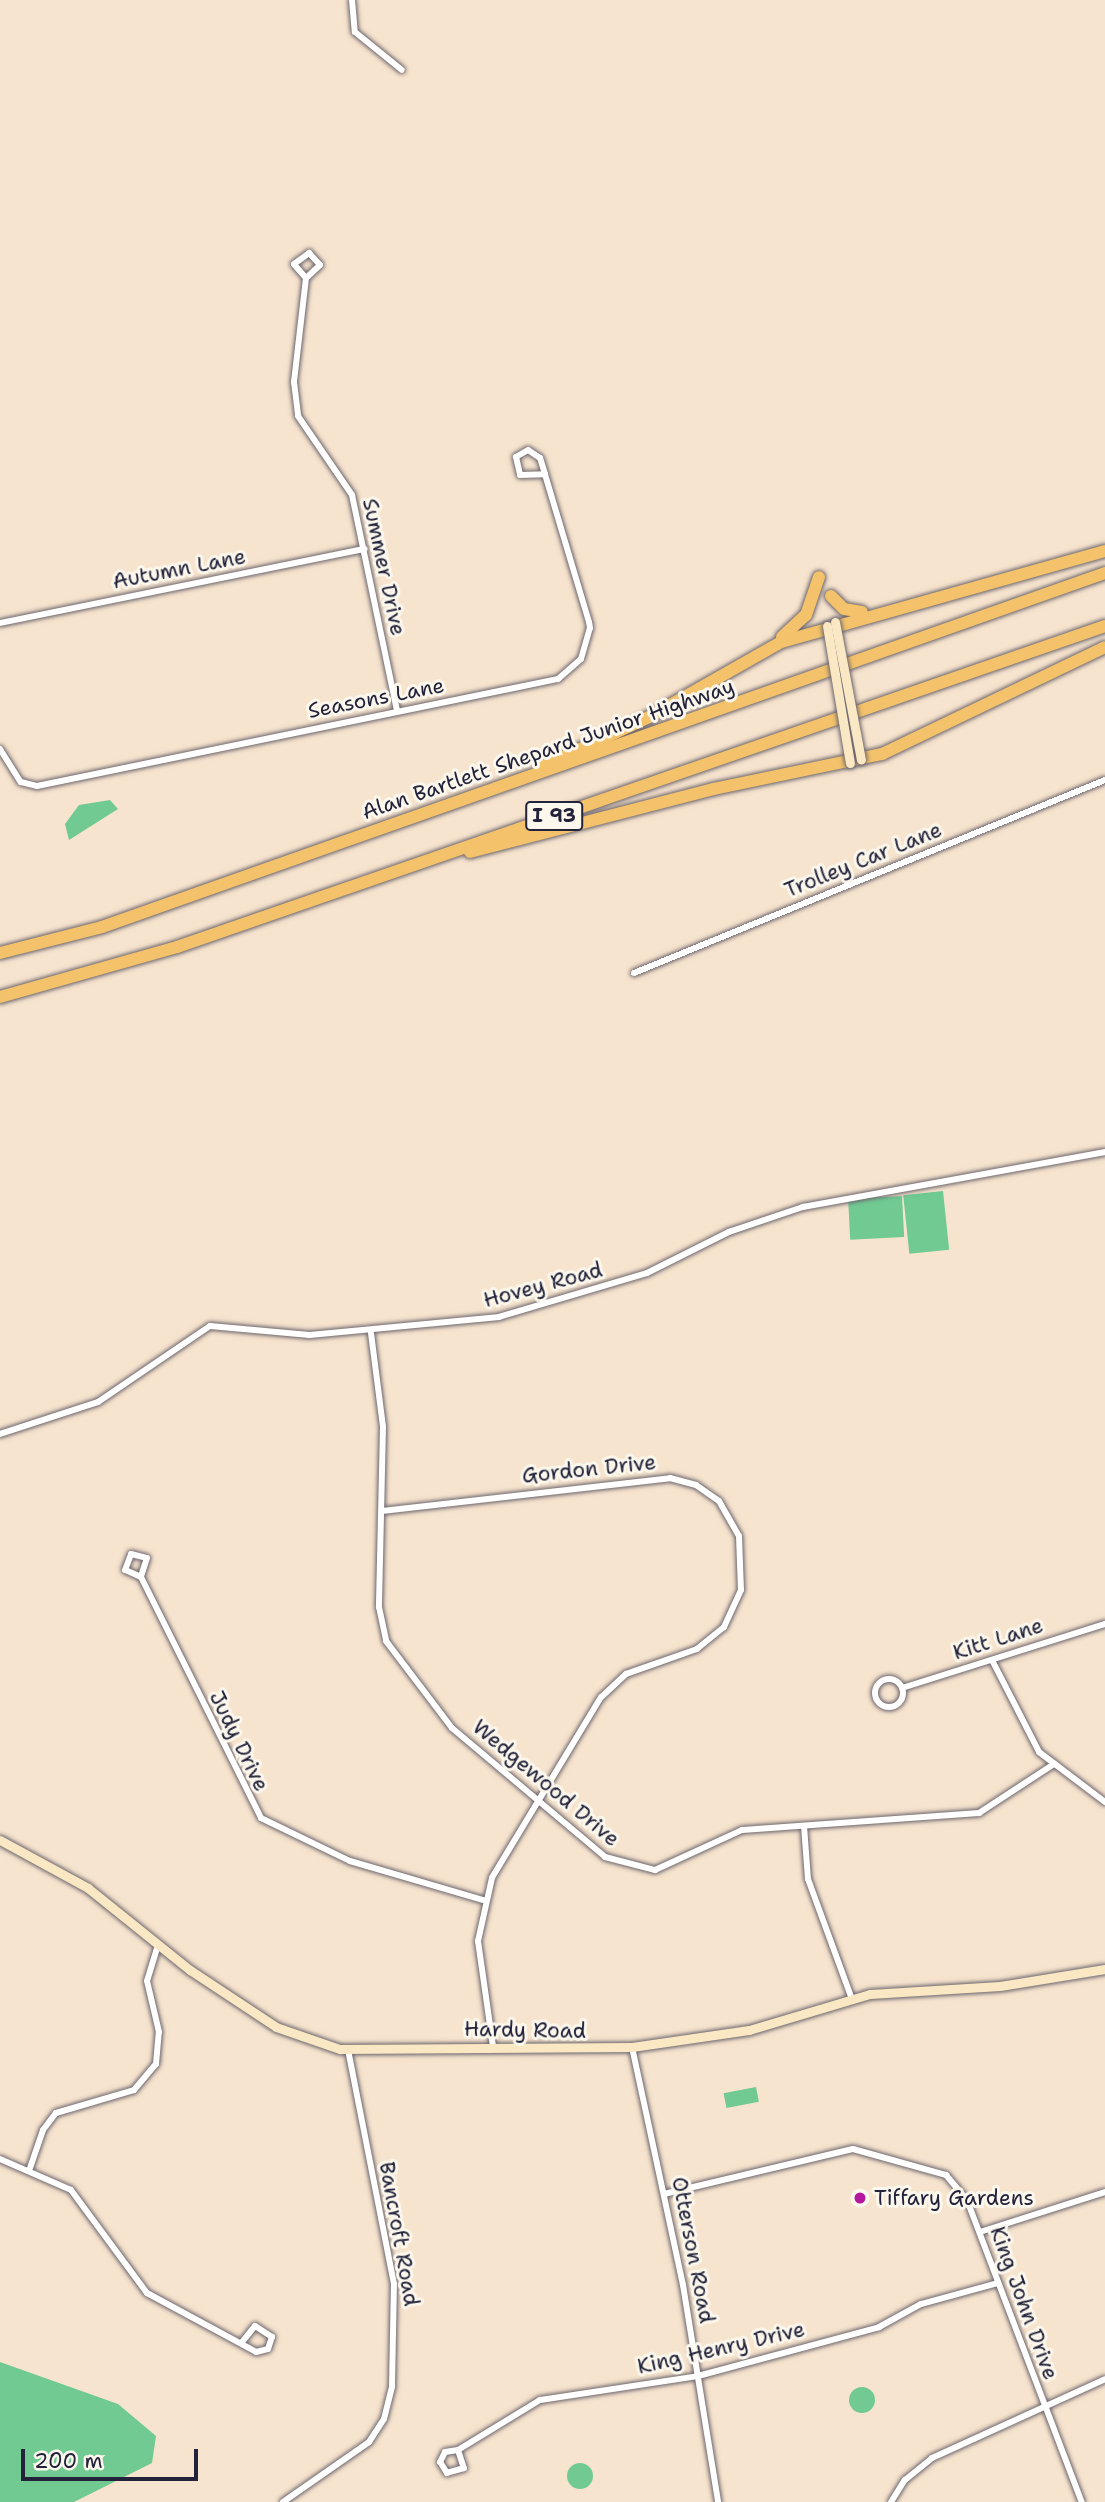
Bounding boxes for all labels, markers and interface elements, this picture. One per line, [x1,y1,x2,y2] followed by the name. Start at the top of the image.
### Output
[357,496,411,638] street label: Summer Drive
[110,544,248,594] street label: Autumn Lane
[306,672,446,724] street label: Seasons Lane
[359,673,737,825] street label: Alan Bartlett Shepard Junior Highway
[524,800,584,832] road number: I 93
[781,817,945,903] street label: Trolley Car Lane
[481,1257,605,1313] street label: Hovey Road
[521,1449,657,1489] street label: Gordon Drive
[950,1613,1046,1665] street label: Kitt Lane
[204,1687,274,1795] street label: Judy Drive
[467,1714,625,1852] street label: Wedgewood Drive
[464,2016,586,2044] street label: Hardy Road
[374,2160,424,2308] street label: Bancroft Road
[666,2175,720,2325] street label: Otterson Road
[874,2185,1034,2211] place label: Tiffary Gardens
[852,2190,868,2206] marker: Tiffary Gardens
[985,2223,1063,2383] street label: King John Drive
[635,2316,807,2380] street label: King Henry Drive
[24,2436,201,2480] scale bar
[34,2447,103,2475] text: 200 m

